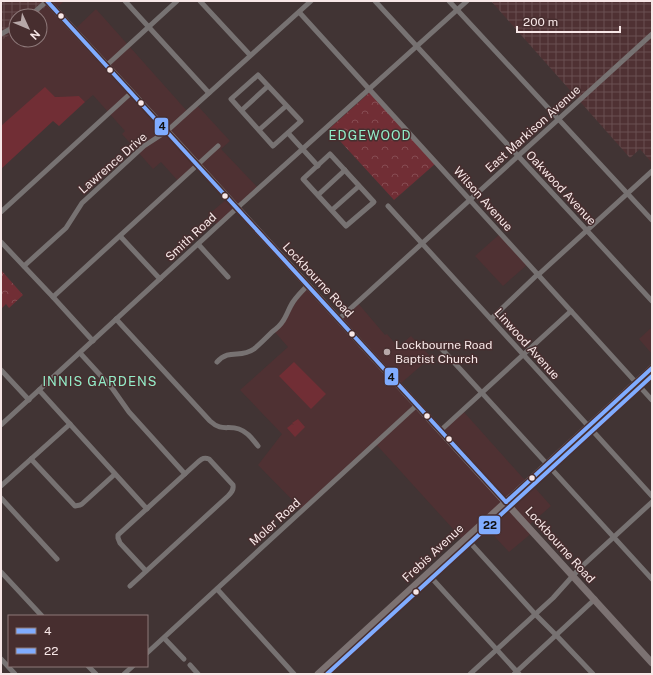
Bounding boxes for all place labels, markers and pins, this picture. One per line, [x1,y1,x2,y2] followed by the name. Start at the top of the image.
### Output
[56,11,66,21] unlabelled marker
[105,65,115,75] unlabelled marker
[136,98,146,108] unlabelled marker
[220,191,230,201] unlabelled marker
[347,329,357,339] unlabelled marker
[395,338,492,366] place label: Lockbourne Road Baptist Church
[382,347,392,357] marker: Lockbourne Road Baptist Church
[422,411,432,421] unlabelled marker
[444,434,454,444] unlabelled marker
[527,473,537,483] unlabelled marker
[411,587,421,597] unlabelled marker

